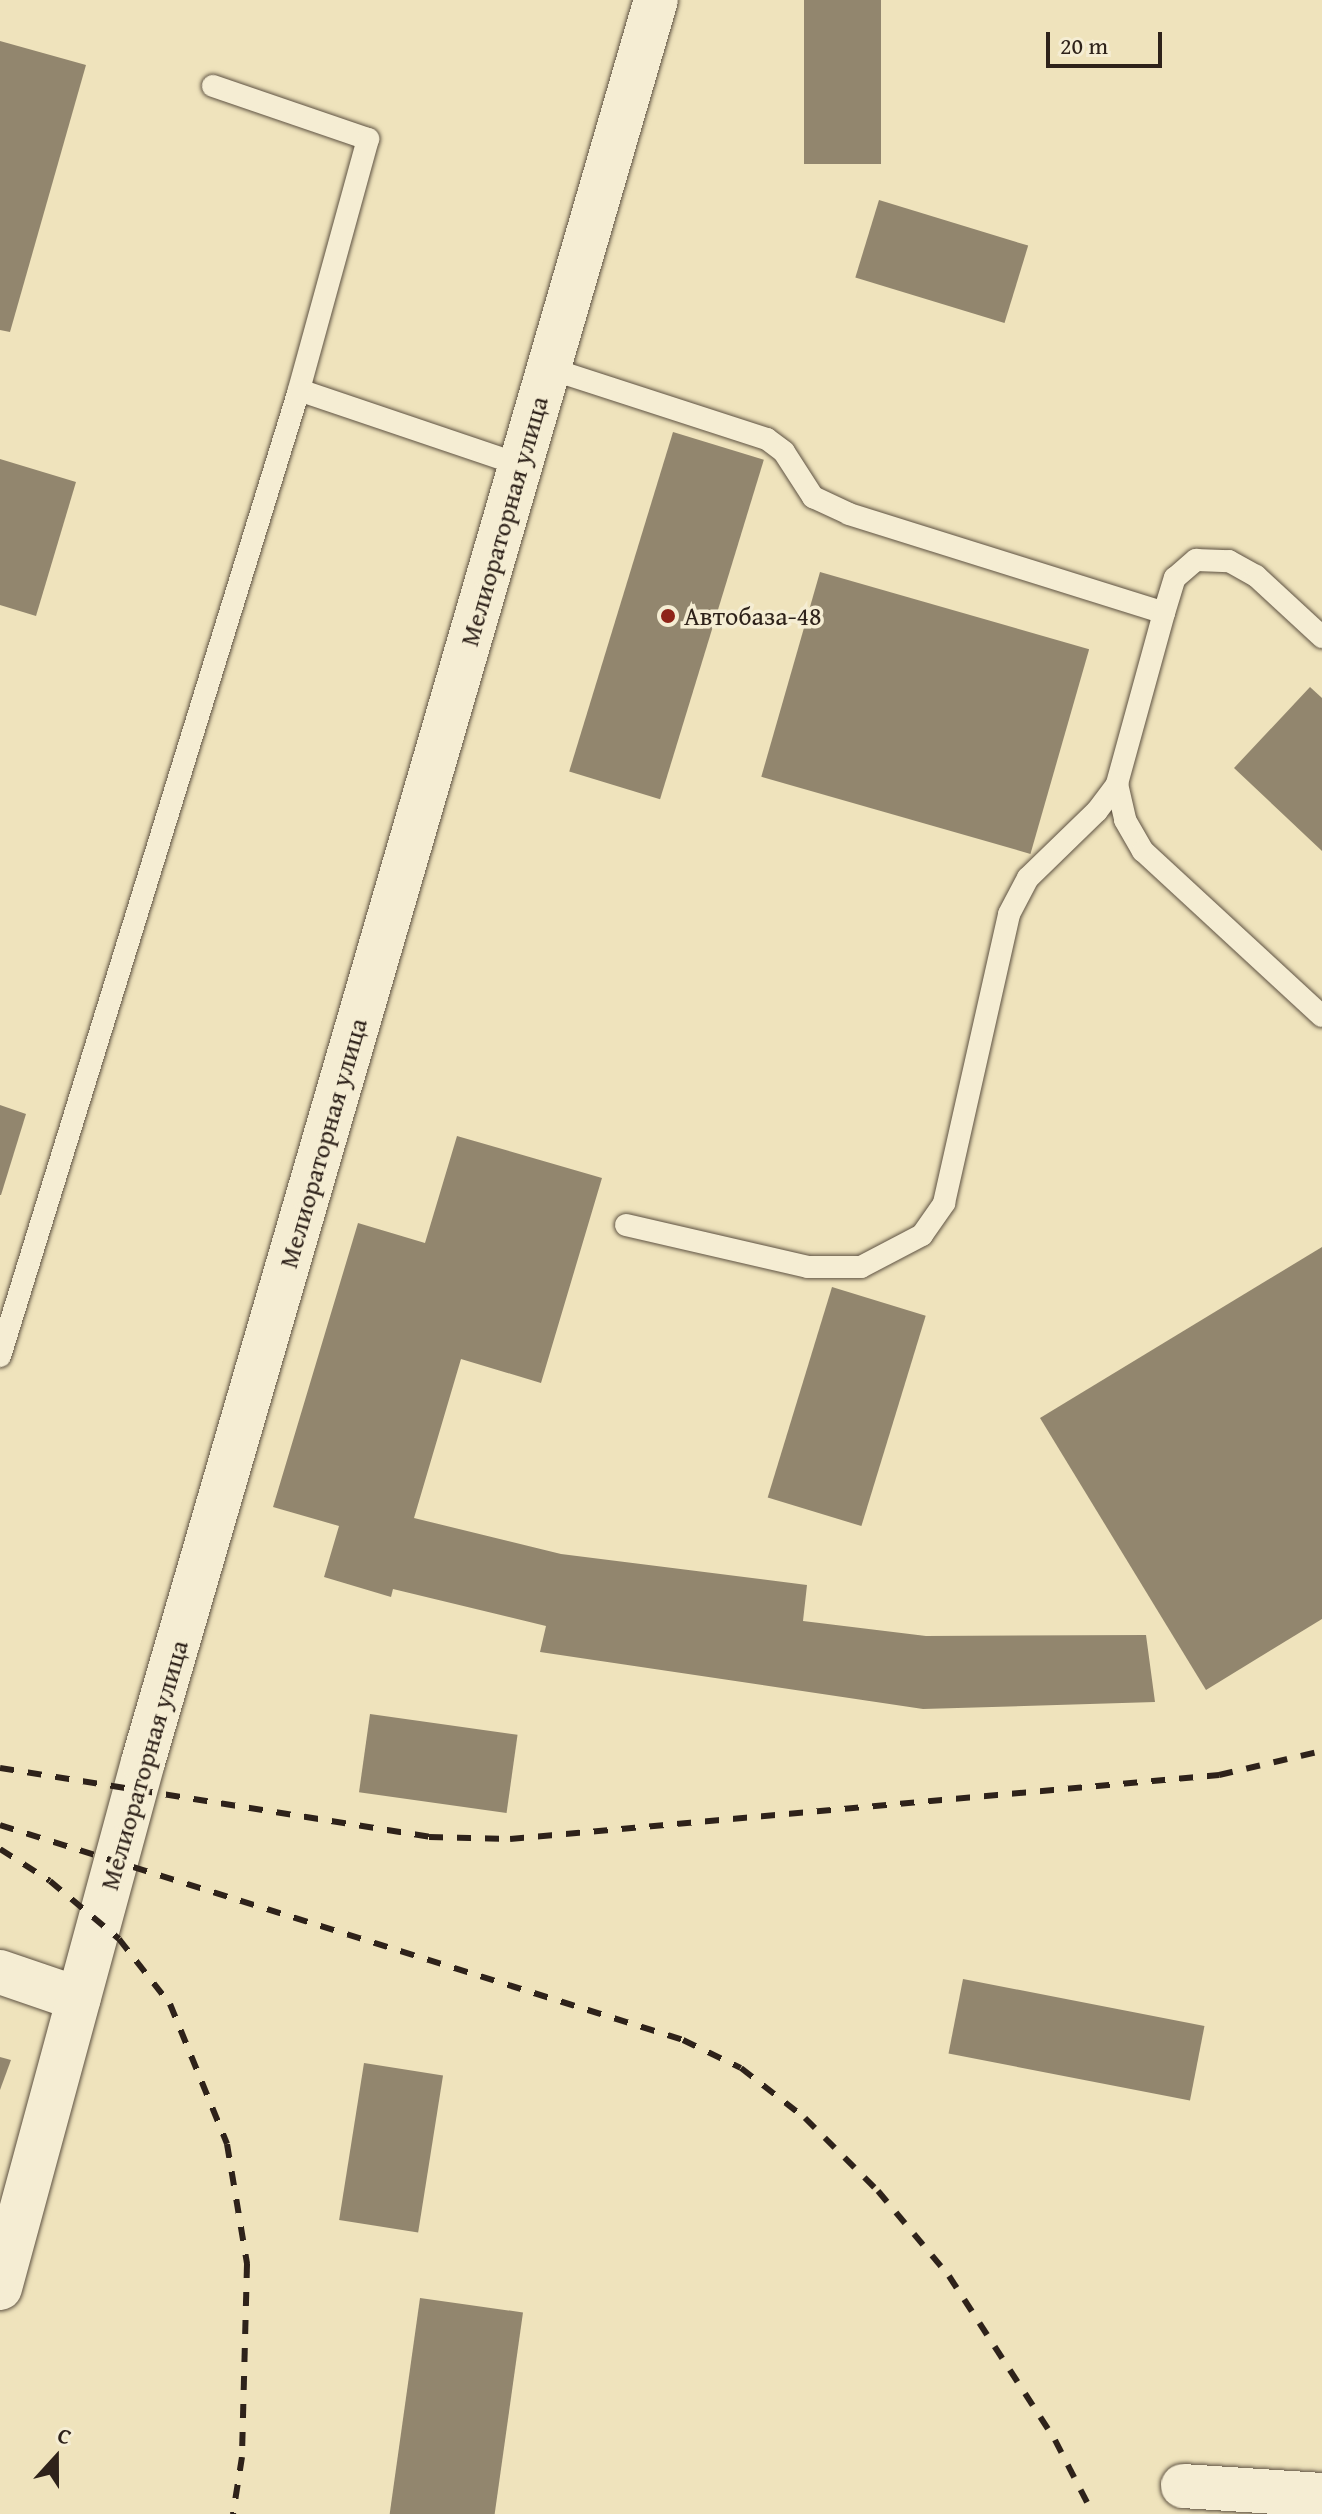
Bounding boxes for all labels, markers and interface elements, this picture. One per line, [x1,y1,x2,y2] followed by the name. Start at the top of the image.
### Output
[1050,16,1166,66] scale bar
[1060,28,1108,63] text: 20 m
[453,392,555,650] street label: Мелиораторная улица
[684,600,822,632] place label: Автобаза-48
[659,607,677,625] marker: Автобаза-48
[272,1014,374,1272] street label: Мелиораторная улица
[93,1636,195,1894] street label: Мелиораторная улица
[16,2418,96,2498] north arrow
[53,2418,76,2453] text: С

